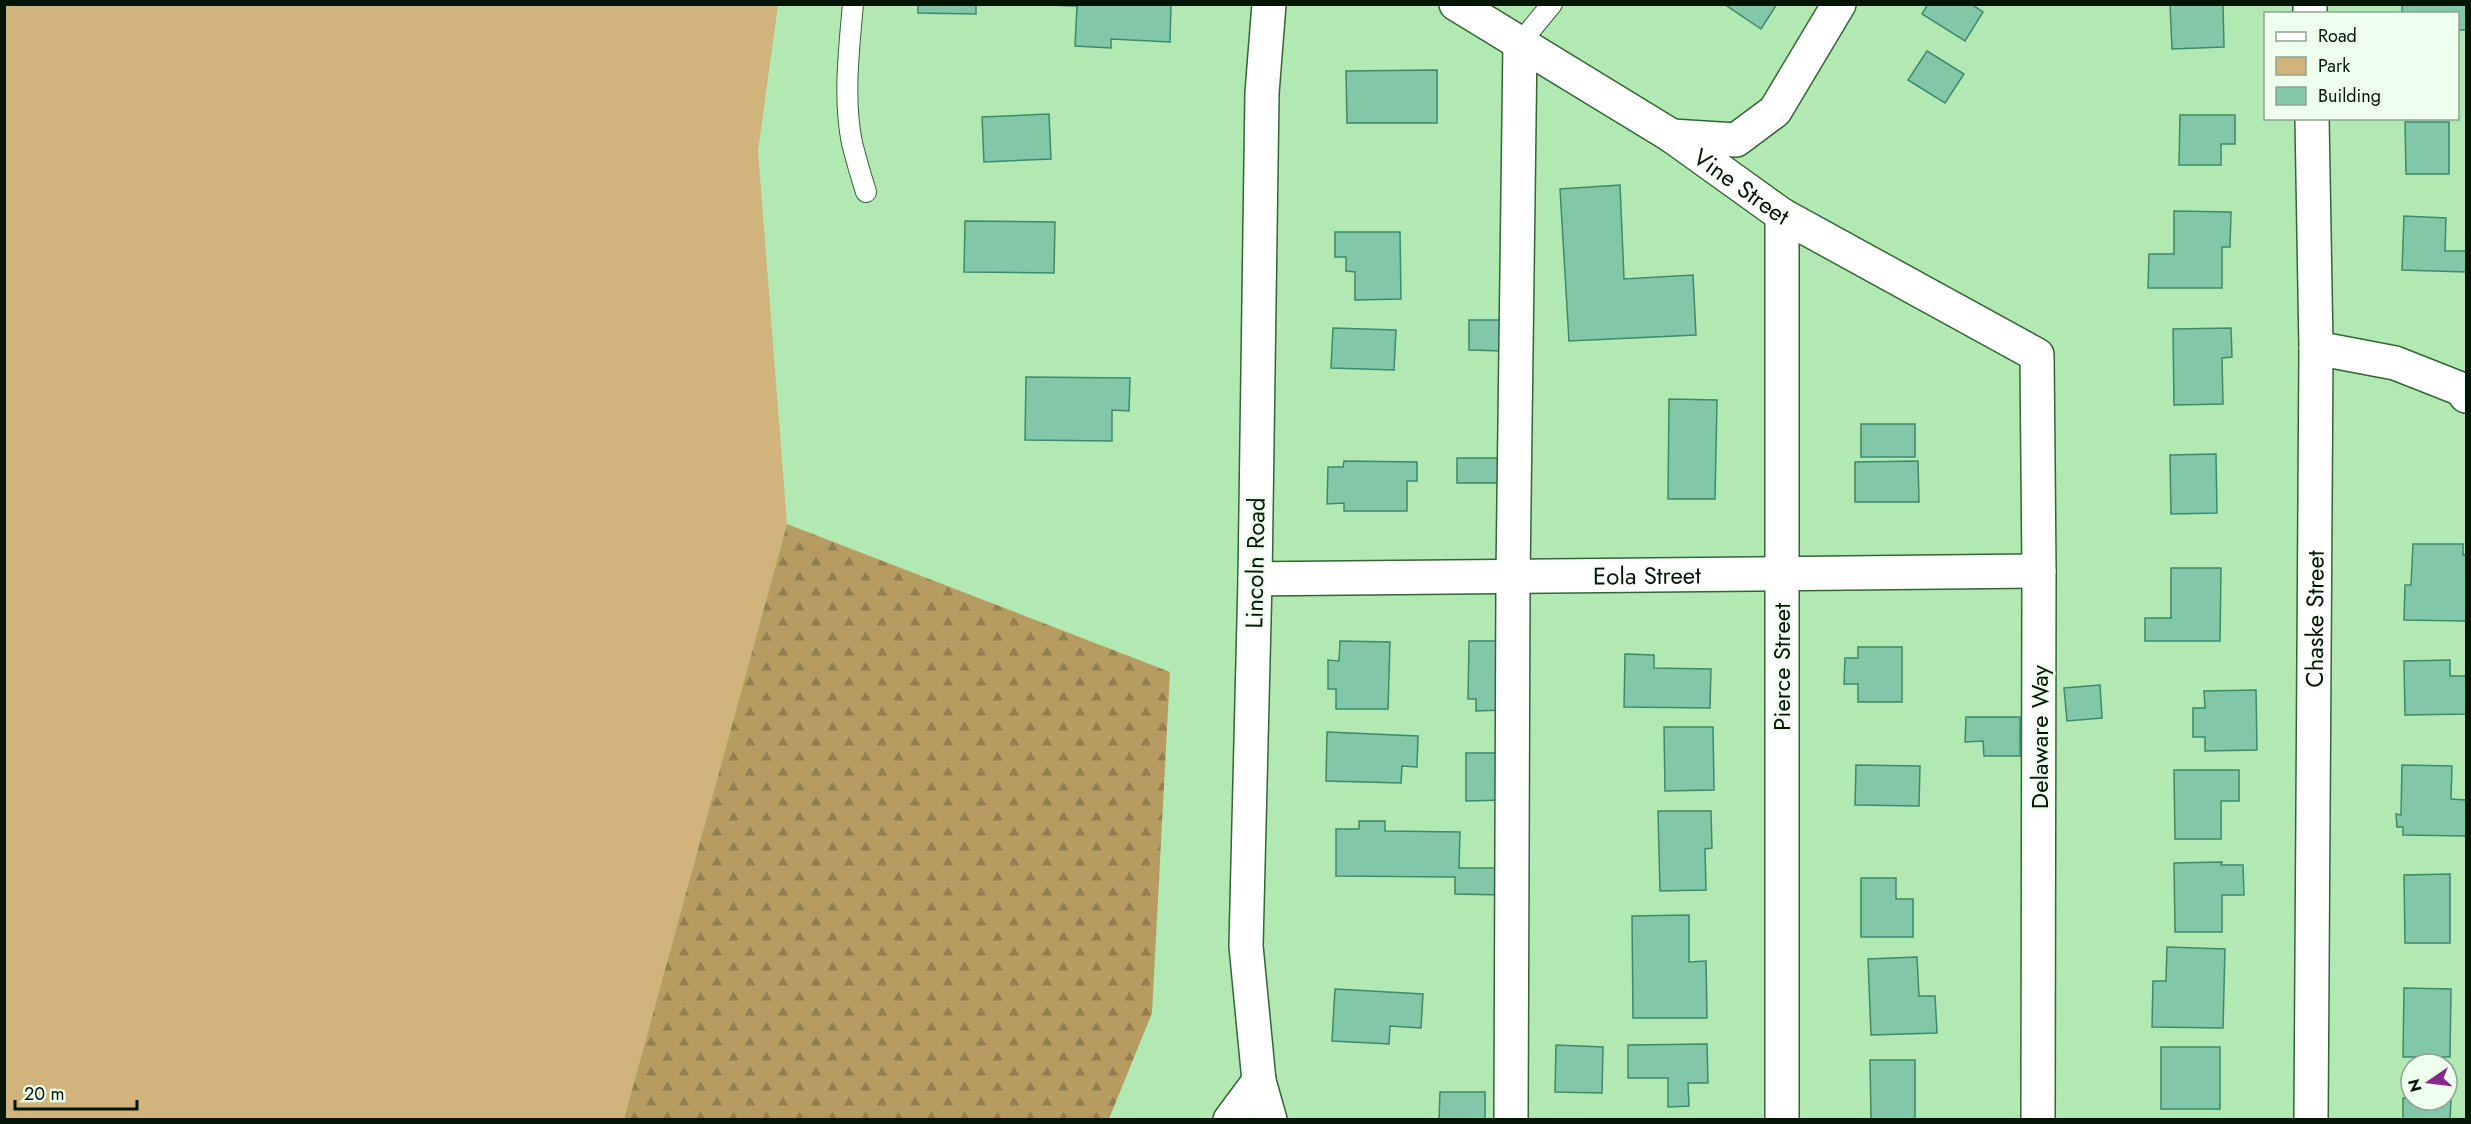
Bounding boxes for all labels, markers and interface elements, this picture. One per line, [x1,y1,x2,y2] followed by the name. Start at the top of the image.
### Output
[2264,12,2459,120] legend
[2318,23,2357,49] text: Road
[2318,53,2350,79] text: Park
[2318,83,2381,109] text: Building
[1686,139,1796,233] street label: Vine Street
[1236,497,1274,629] street label: Lincoln Road
[2296,550,2332,688] street label: Chaske Street
[1593,557,1701,593] street label: Eola Street
[1764,603,1799,731] street label: Pierce Street
[2022,664,2057,809] street label: Delaware Way
[2399,1052,2459,1112] north arrow
[15,1073,136,1111] scale bar
[2402,1077,2428,1094] text: N
[24,1081,64,1107] text: 20 m

